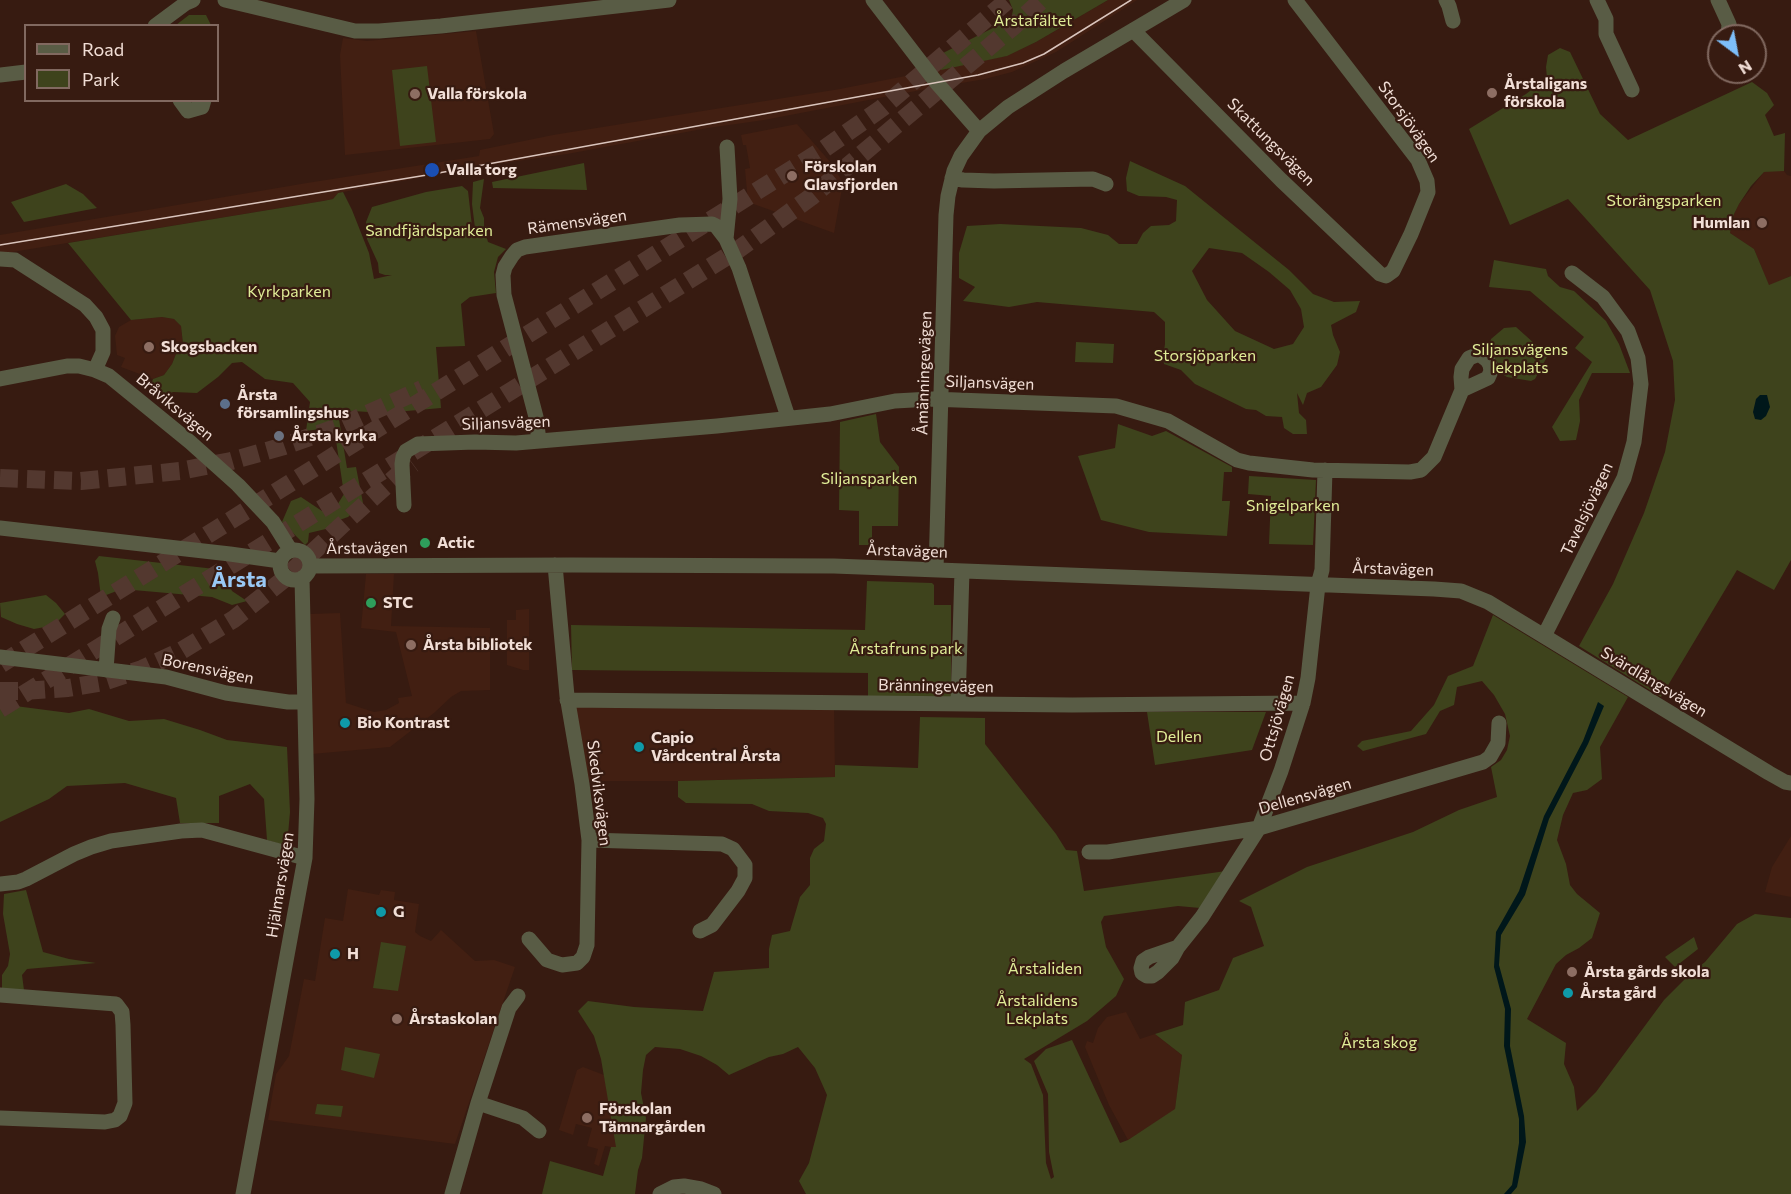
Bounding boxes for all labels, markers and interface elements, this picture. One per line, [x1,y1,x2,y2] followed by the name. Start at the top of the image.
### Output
[993,11,1073,31] park label: Årstafältet
[24,24,219,102] legend
[1707,24,1767,84] north arrow
[82,38,124,60] text: Road
[1736,57,1756,79] text: N
[82,68,120,90] text: Park
[1504,74,1587,112] place label: Årstaligans förskola
[1374,78,1444,166] street label: Storsjövägen
[427,84,527,104] place label: Valla förskola
[1485,86,1499,100] marker: Årstaligans förskola
[408,87,422,101] marker: Valla förskola
[1223,94,1319,190] street label: Skattungsvägen
[804,157,898,195] place label: Förskolan Glavsfjorden
[446,160,517,180] place label: Valla torg
[423,161,441,179] marker: Valla torg
[785,169,799,183] marker: Förskolan Glavsfjorden
[1606,191,1722,211] park label: Storängsparken
[526,206,628,238] street label: Rämensvägen
[1693,213,1750,233] place label: Humlan
[1755,216,1769,230] marker: Humlan
[365,221,493,241] park label: Sandfjärdsparken
[247,282,331,302] park label: Kyrkparken
[912,311,936,435] street label: Åmänningevägen
[161,337,257,357] place label: Skogsbacken
[142,340,156,354] marker: Skogsbacken
[1472,340,1568,378] park label: Siljansvägens lekplats
[1154,346,1256,366] park label: Storsjöparken
[132,369,218,445] street label: Bråviksvägen
[945,372,1035,394] street label: Siljansvägen
[237,385,349,423] place label: Årsta församlingshus
[218,397,232,411] marker: Årsta församlingshus
[461,412,551,434] street label: Siljansvägen
[291,426,377,446] place label: Årsta kyrka
[272,429,286,443] marker: Årsta kyrka
[1557,459,1617,559] street label: Tavelsjövägen
[821,469,917,489] park label: Siljansparken
[1246,496,1340,516] park label: Snigelparken
[437,533,475,553] place label: Actic
[418,536,432,550] marker: Actic
[326,538,408,558] street label: Årstavägen
[866,540,948,562] street label: Årstavägen
[1352,558,1434,580] street label: Årstavägen
[211,567,267,593] district label: Årsta
[383,593,413,613] place label: STC
[364,596,378,610] marker: STC
[423,635,533,655] place label: Årsta bibliotek
[404,638,418,652] marker: Årsta bibliotek
[849,639,963,659] park label: Årstafruns park
[1597,643,1711,721] street label: Svärdlångsvägen
[160,650,256,688] street label: Borensvägen
[1255,672,1299,764] street label: Ottsjövägen
[878,675,994,697] street label: Bränningevägen
[357,713,450,733] place label: Bio Kontrast
[338,716,352,730] marker: Bio Kontrast
[1156,727,1202,747] park label: Dellen
[651,728,780,766] place label: Capio Vårdcentral Årsta
[583,739,615,847] street label: Skedviksvägen
[632,740,646,754] marker: Capio Vårdcentral Årsta
[1256,774,1354,818] street label: Dellensvägen
[262,831,298,939] street label: Hjälmarsvägen
[393,902,405,922] place label: G
[374,905,388,919] marker: G
[347,944,359,964] place label: H
[328,947,342,961] marker: H
[1008,959,1082,979] park label: Årstaliden
[1584,962,1709,982] place label: Årsta gårds skola
[1565,965,1579,979] marker: Årsta gårds skola
[1580,983,1656,1003] place label: Årsta gård
[1561,986,1575,1000] marker: Årsta gård
[996,991,1078,1029] park label: Årstalidens Lekplats
[409,1009,497,1029] place label: Årstaskolan
[390,1012,404,1026] marker: Årstaskolan
[1341,1033,1417,1053] park label: Årsta skog
[599,1099,705,1137] place label: Förskolan Tämnargården
[580,1111,594,1125] marker: Förskolan Tämnargården

